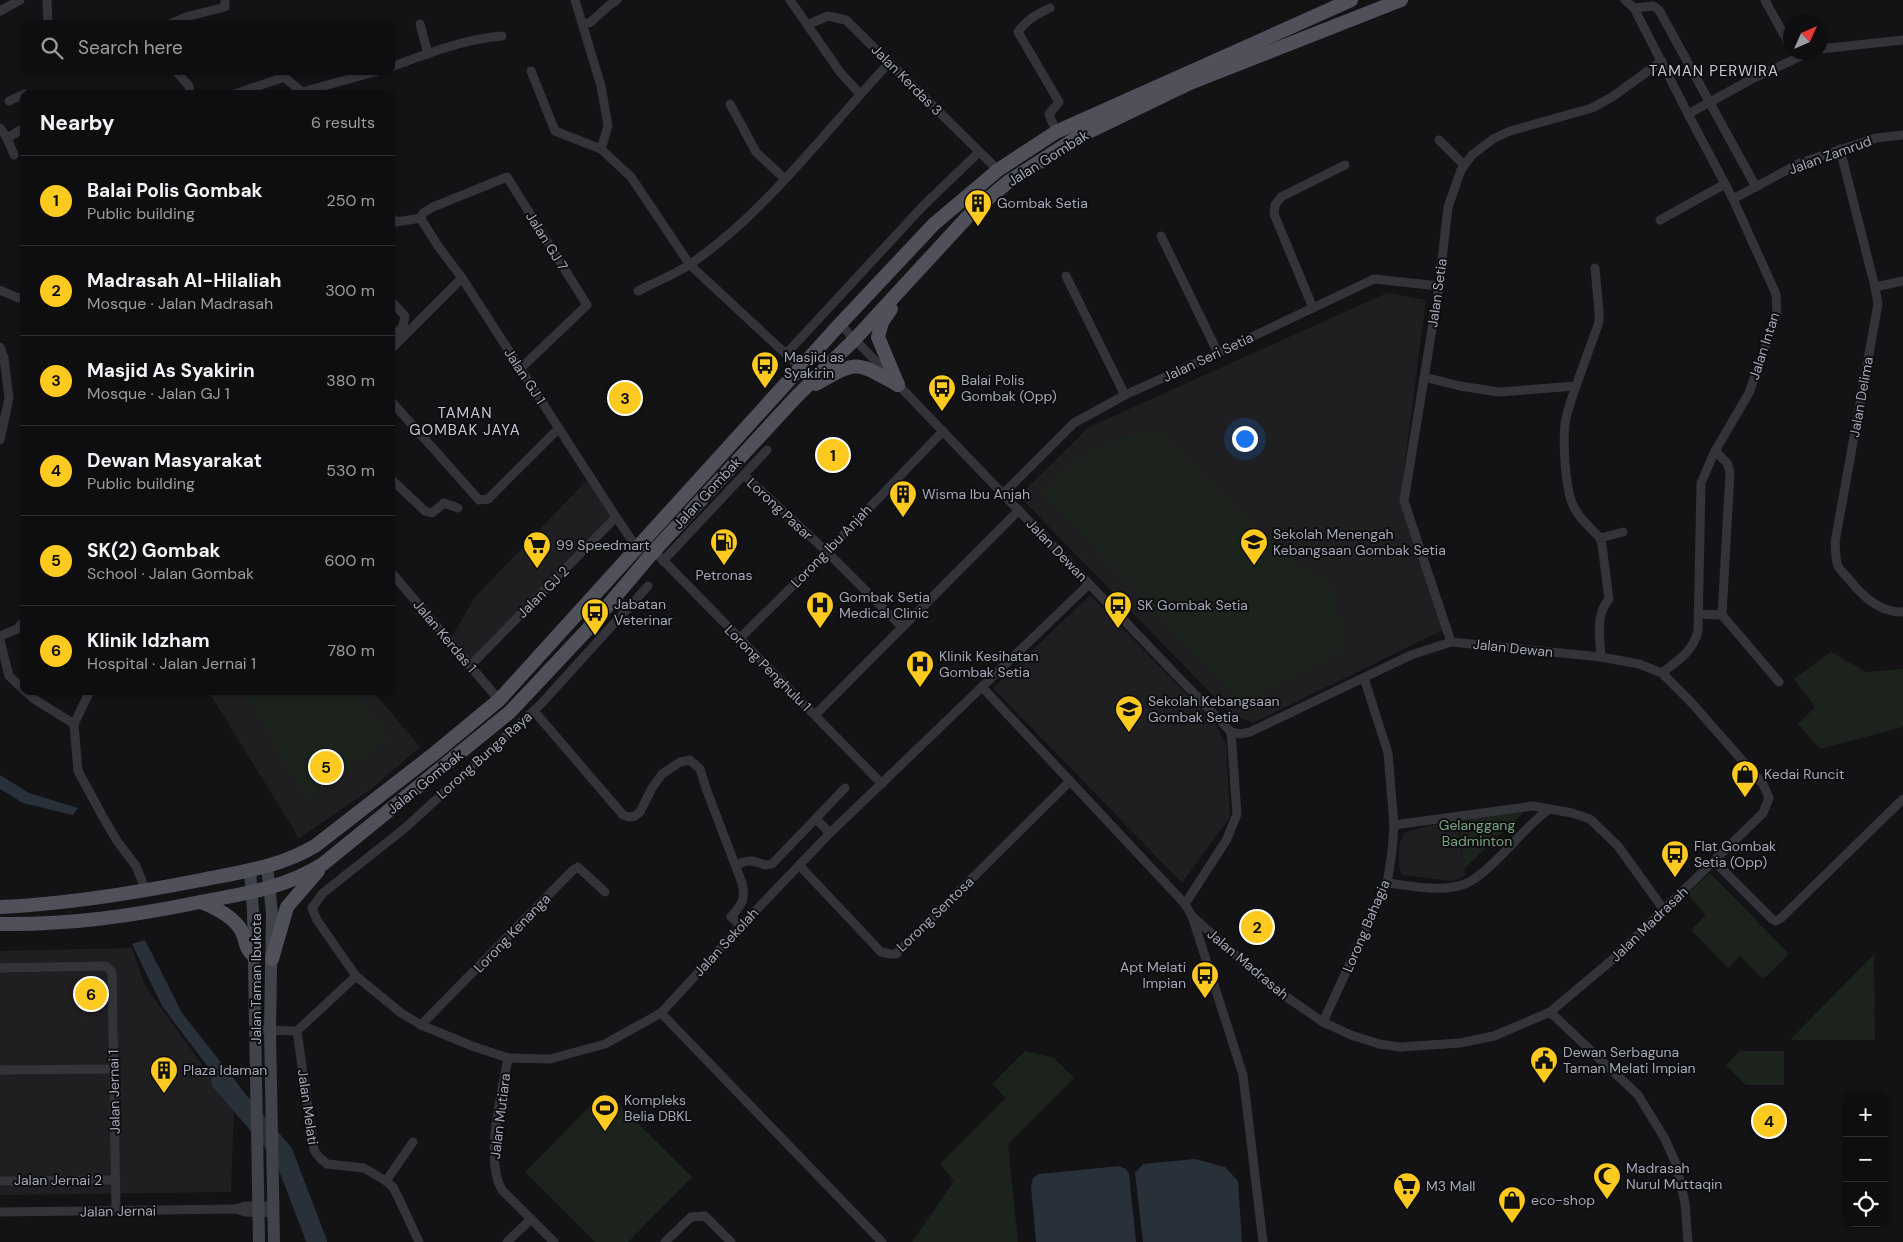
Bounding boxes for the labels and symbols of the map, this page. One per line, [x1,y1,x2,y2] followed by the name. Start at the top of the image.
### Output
[1783,15,1828,60] north arrow
[868,41,946,119] street label: Jalan Kerdas 3
[1649,61,1779,81] district label: TAMAN PERWIRA
[1004,126,1092,190] street label: Jalan Gombak
[1786,132,1874,178] street label: Jalan Zamrud
[963,188,993,227] building icon: Gombak Setia
[997,194,1088,212] place label: Gombak Setia
[522,208,572,274] street label: Jalan GJ 7
[1423,257,1451,329] street label: Jalan Setia
[1745,310,1783,382] street label: Jalan Intan
[1160,328,1256,386] street label: Jalan Seri Setia
[500,345,550,407] street label: Jalan GJ 1
[784,348,844,382] place label: Masjid as Syakirin
[750,350,780,389] bus stop icon: Masjid as Syakirin
[1845,355,1877,439] street label: Jalan Delima
[961,371,1057,405] place label: Balai Polis Gombak (Opp)
[927,373,957,412] bus stop icon: Balai Polis Gombak (Opp)
[609,379,641,417] pin: 3
[409,403,521,440] district label: TAMAN GOMBAK JAYA
[1232,426,1258,452] your location
[817,436,849,474] pin: 1
[669,453,745,533] street label: Jalan Gombak
[743,474,817,544] street label: Lorong Pasar
[888,479,918,518] building icon: Wisma Ibu Anjah
[922,485,1030,503] place label: Wisma Ibu Anjah
[787,501,875,591] street label: Lorong Ibu Anjah
[1023,515,1091,585] street label: Jalan Dewan
[1273,525,1446,559] place label: Sekolah Menengah Kebangsaan Gombak Setia
[709,527,739,566] fuel station icon: Petronas
[1239,527,1269,566] school or university icon: Sekolah Menengah Kebangsaan Gombak Setia
[522,530,552,569] supermarket icon: 99 Speedmart
[556,536,650,554] place label: 99 Speedmart
[513,562,573,622] street label: Jalan GJ 2
[696,566,752,584] place label: Petronas
[839,588,930,622] place label: Gombak Setia Medical Clinic
[805,590,835,629] hospital icon: Gombak Setia Medical Clinic
[1103,590,1133,629] bus stop icon: SK Gombak Setia
[614,595,673,629] place label: Jabatan Veterinar
[409,596,481,676] street label: Jalan Kerdas 1
[1137,596,1248,614] place label: SK Gombak Setia
[580,597,610,636] bus stop icon: Jabatan Veterinar
[721,621,815,715] street label: Lorong Penghulu 1
[1472,635,1554,661] street label: Jalan Dewan
[939,647,1039,681] place label: Klinik Kesihatan Gombak Setia
[905,649,935,688] hospital icon: Klinik Kesihatan Gombak Setia
[1148,692,1280,726] place label: Sekolah Kebangsaan Gombak Setia
[1114,694,1144,733] school or university icon: Sekolah Kebangsaan Gombak Setia
[433,707,535,803] street label: Lorong Bunga Raya
[384,746,466,818] street label: Jalan Gombak
[310,748,342,786] pin: 5
[1730,759,1760,798] shop icon: Kedai Runcit
[1764,765,1844,783] place label: Kedai Runcit
[1439,816,1515,850] park label: Gelanggang Badminton
[1694,837,1776,871] place label: Flat Gombak Setia (Opp)
[1660,839,1690,878] bus stop icon: Flat Gombak Setia (Opp)
[893,873,977,955] street label: Lorong Sentosa
[1338,877,1394,975] street label: Lorong Bahagia
[1606,883,1692,965] street label: Jalan Madrasah
[470,890,554,976] street label: Lorong Kenanga
[690,904,762,980] street label: Jalan Sekolah
[1241,908,1273,946] pin: 2
[247,913,265,1045] street label: Jalan Taman Ibukota
[1204,925,1292,1003] street label: Jalan Madrasah
[1120,958,1186,992] place label: Apt Melati Impian
[1190,960,1220,999] bus stop icon: Apt Melati Impian
[75,975,107,1013] pin: 6
[1563,1043,1696,1077] place label: Dewan Serbaguna Taman Melati Impian
[1529,1045,1559,1084] public building icon: Dewan Serbaguna Taman Melati Impian
[104,1050,124,1134] street label: Jalan Jernai 1
[149,1055,179,1094] building icon: Plaza Idaman
[183,1061,267,1079] place label: Plaza Idaman
[294,1068,322,1146] street label: Jalan Melati
[486,1072,514,1160] street label: Jalan Mutiara
[624,1091,692,1125] place label: Kompleks Belia DBKL
[590,1093,620,1132] sports icon: Kompleks Belia DBKL
[1753,1102,1785,1140] pin: 4
[1626,1159,1722,1193] place label: Madrasah Nurul Muttaqin
[1592,1161,1622,1200] mosque icon: Madrasah Nurul Muttaqin
[14,1171,102,1189] street label: Jalan Jernai 2
[1392,1171,1422,1210] supermarket icon: M3 Mall
[1426,1177,1475,1195] place label: M3 Mall
[1497,1185,1527,1224] shop icon: eco-shop
[1531,1191,1595,1209] place label: eco-shop
[80,1201,156,1221] street label: Jalan Jernai

